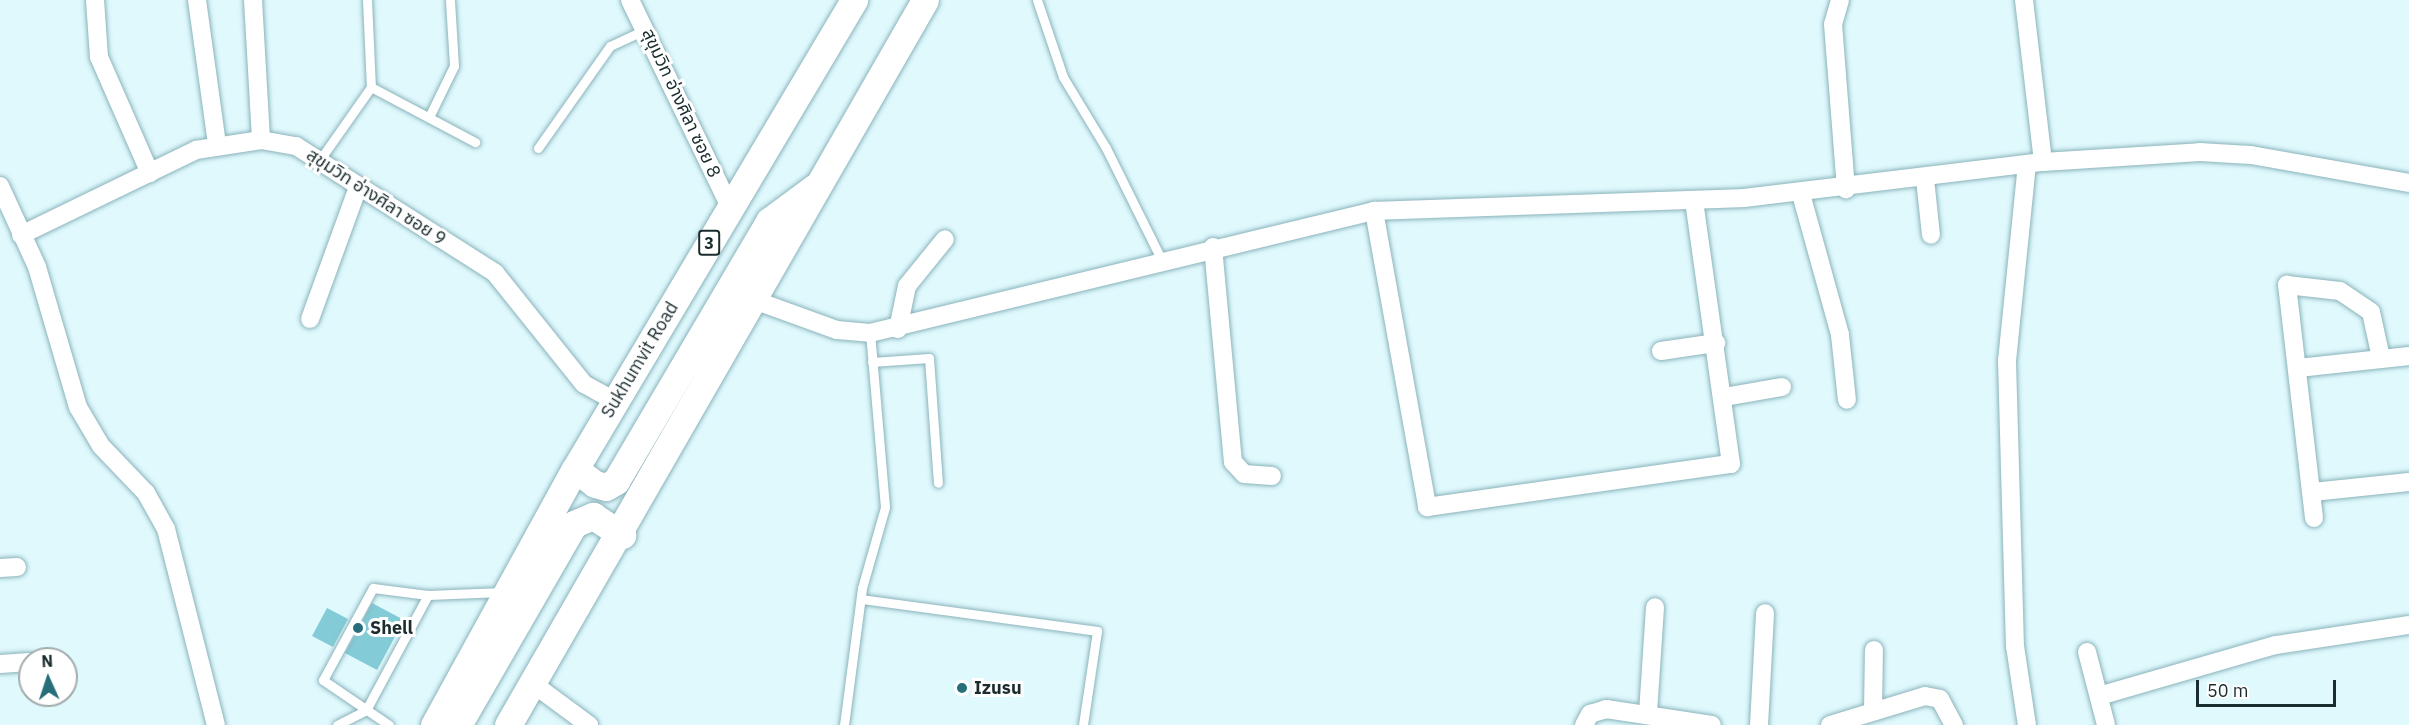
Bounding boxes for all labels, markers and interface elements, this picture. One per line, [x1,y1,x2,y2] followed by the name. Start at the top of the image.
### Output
[637,25,725,181] street label: สุขุมวิท อ่างศิลา ซอย 8
[302,144,450,250] street label: สุขุมวิท อ่างศิลา ซอย 9
[697,230,721,256] road number: 3
[597,298,683,422] street label: Sukhumvit Road
[370,617,413,639] place label: Shell
[351,621,365,635] marker: Shell
[18,647,78,707] north arrow
[41,651,53,671] text: N
[2199,668,2338,706] scale bar
[974,677,1022,699] place label: Izusu
[2207,679,2249,702] text: 50 m
[955,681,969,695] marker: Izusu

